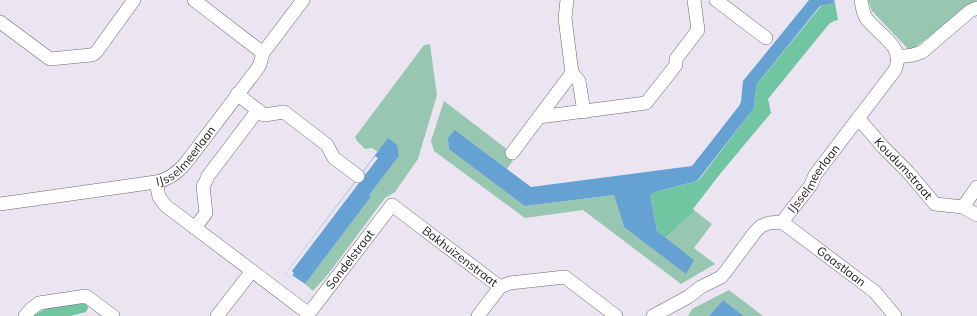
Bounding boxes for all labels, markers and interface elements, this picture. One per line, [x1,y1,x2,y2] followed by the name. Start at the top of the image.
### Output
[155,123,218,189] street label: IJsselmeerlaan
[871,134,936,202] street label: Koudumstraat
[784,141,843,216] street label: IJsselmeerlaan
[419,223,501,290] street label: Bakhuizenstraat
[322,227,377,292] street label: Sondelstraat
[814,243,869,289] street label: Gaastlaan

